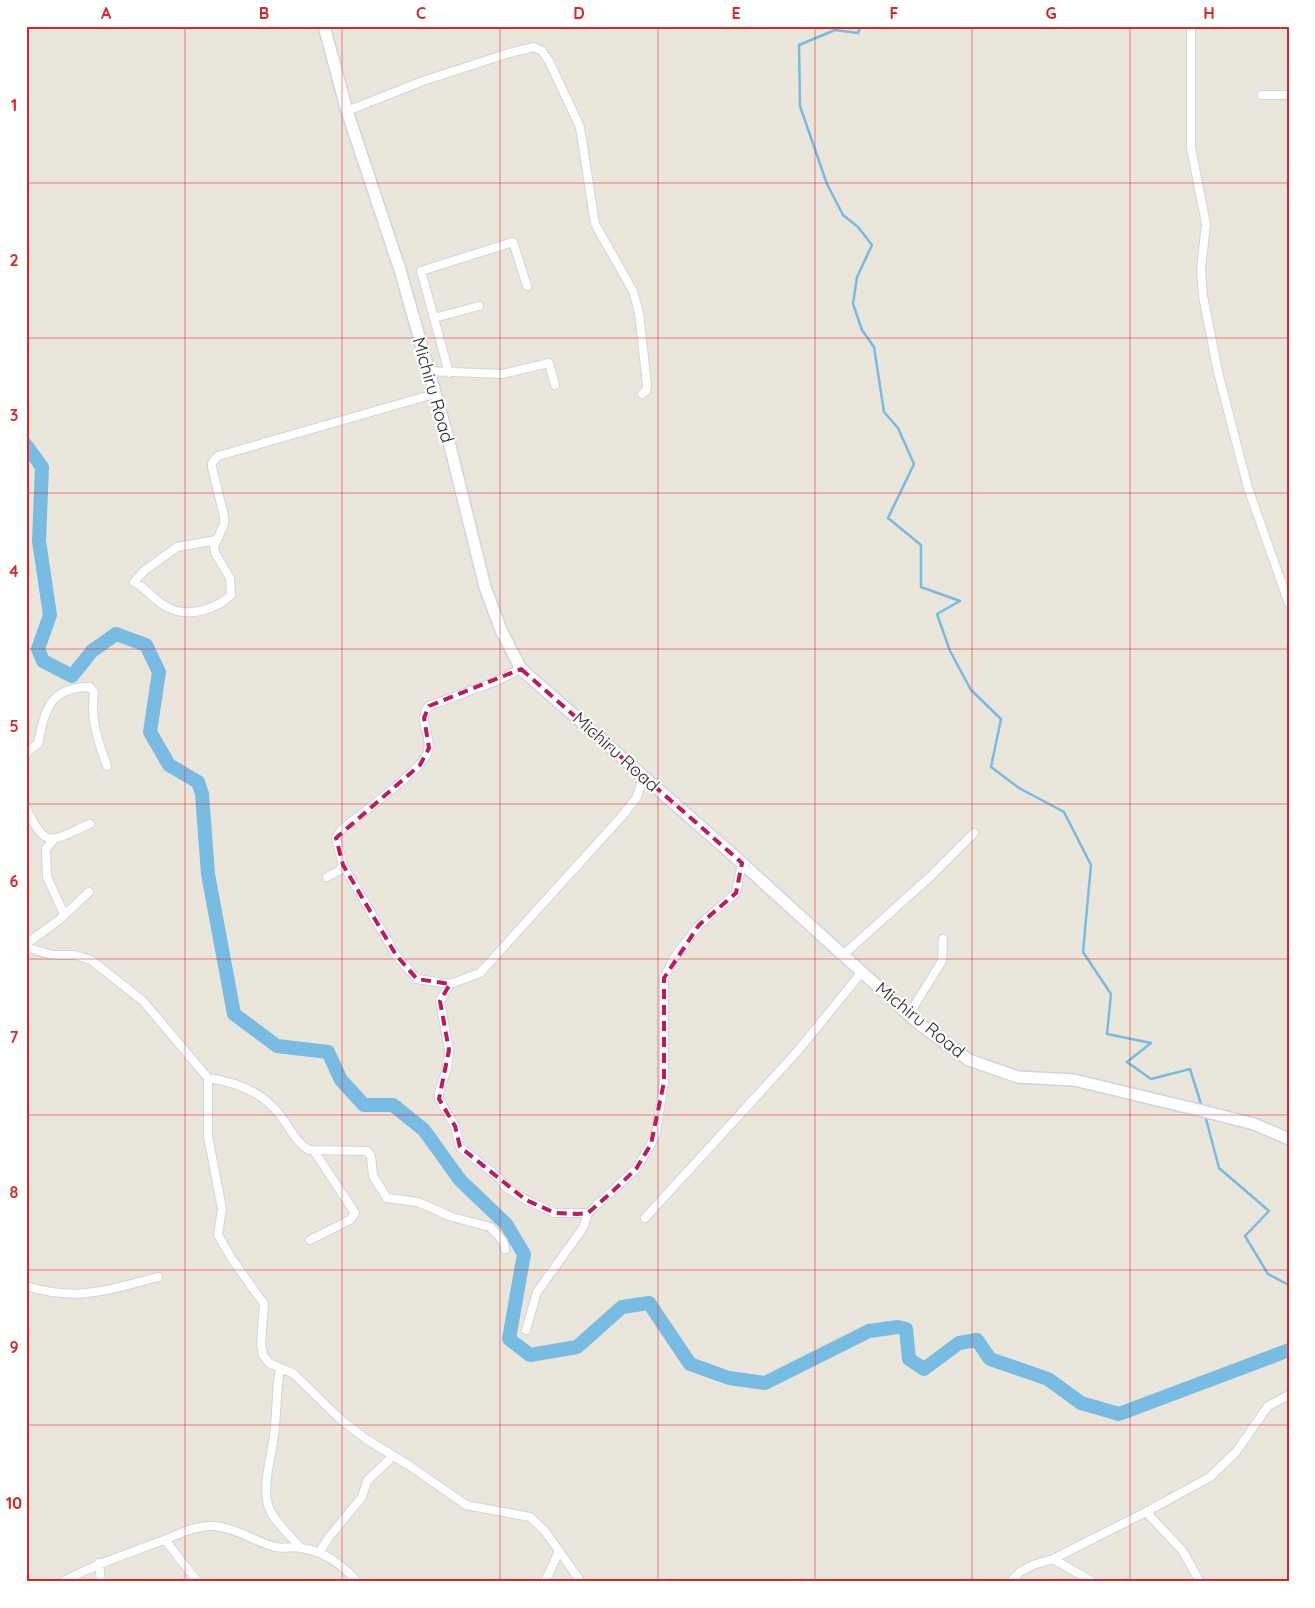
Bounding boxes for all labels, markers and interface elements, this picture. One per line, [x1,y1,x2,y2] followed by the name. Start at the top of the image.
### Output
[101,3,112,23] text: A
[259,3,269,23] text: B
[416,3,426,23] text: C
[573,3,585,23] text: D
[731,3,741,23] text: E
[890,3,899,23] text: F
[1045,3,1057,23] text: G
[1203,3,1215,23] text: H
[11,95,17,115] text: 1
[9,250,19,270] text: 2
[407,334,460,445] street label: Michiru Road
[10,405,18,425] text: 3
[9,561,19,581] text: 4
[568,707,664,797] street label: Michiru Road
[9,716,19,736] text: 5
[10,871,19,891] text: 6
[871,976,970,1063] street label: Michiru Road
[10,1027,19,1047] text: 7
[10,1182,19,1202] text: 8
[9,1337,19,1357] text: 9
[6,1493,22,1513] text: 10

